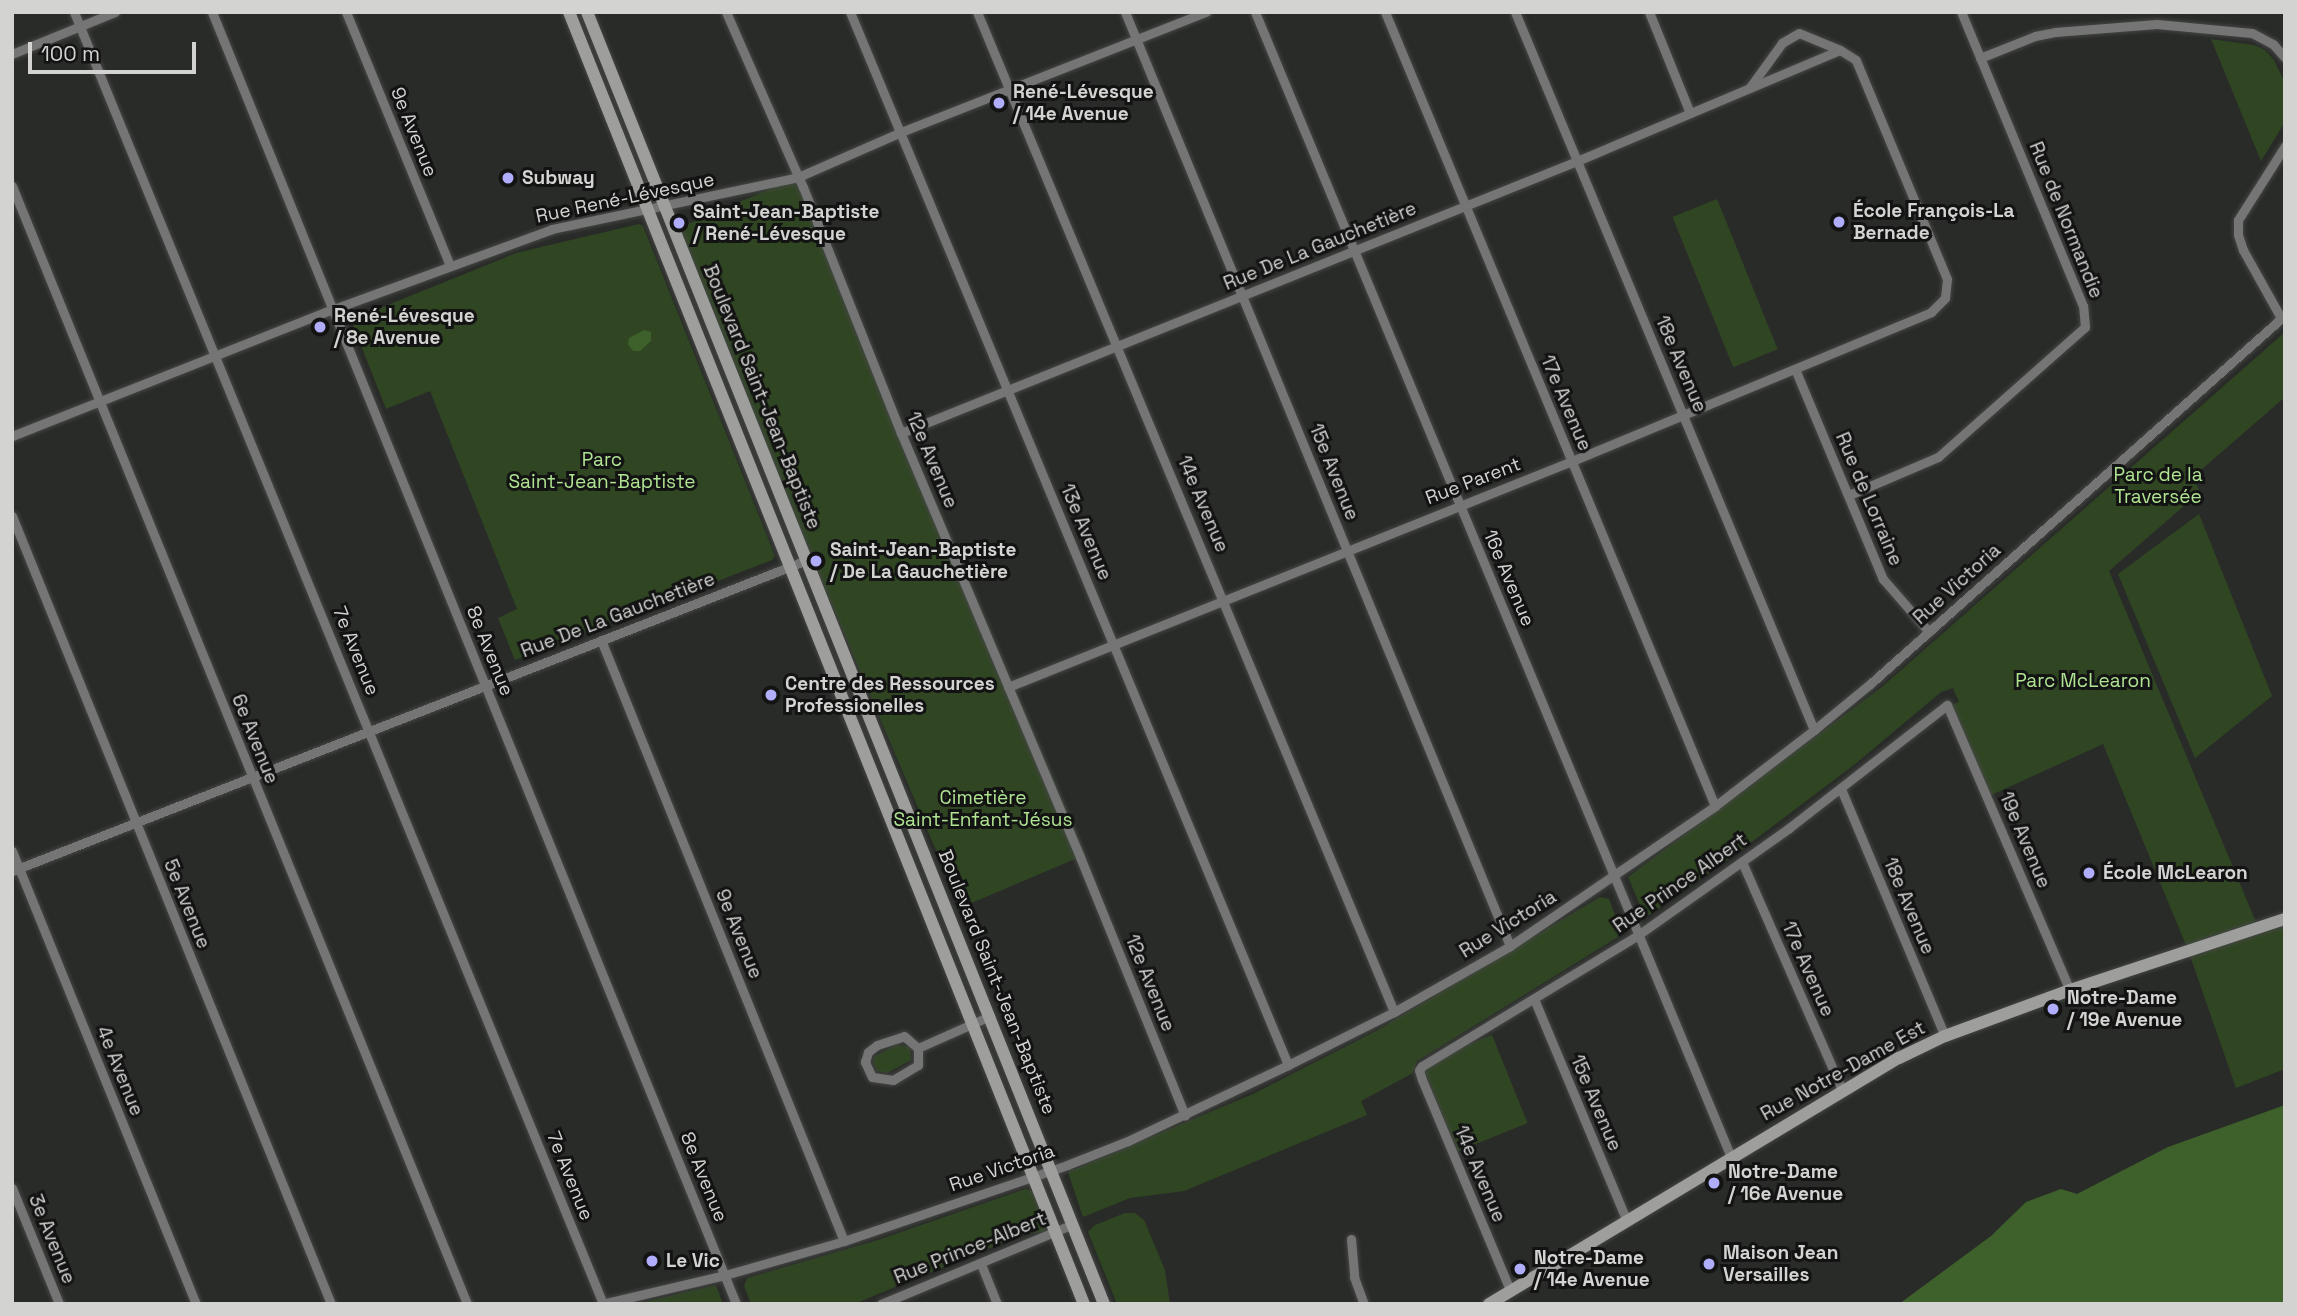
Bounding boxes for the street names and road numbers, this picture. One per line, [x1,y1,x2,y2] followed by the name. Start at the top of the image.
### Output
[386,84,442,180] street label: 9e Avenue
[2024,138,2108,302] street label: Rue de Normandie
[534,168,716,228] street label: Rue René-Lévesque
[1220,197,1420,295] street label: Rue De La Gauchetière
[698,261,826,533] street label: Boulevard Saint-Jean-Baptiste
[1650,312,1712,416] street label: 18e Avenue
[1536,352,1596,454] street label: 17e Avenue
[901,408,963,512] street label: 12e Avenue
[1304,420,1364,524] street label: 15e Avenue
[1831,429,1907,569] street label: Rue de Lorraine
[1172,452,1234,556] street label: 14e Avenue
[1422,452,1524,510] street label: Rue Parent
[1055,480,1117,584] street label: 13e Avenue
[1478,526,1540,630] street label: 16e Avenue
[1908,539,2006,629] street label: Rue Victoria
[518,567,718,663] street label: Rue De La Gauchetière
[328,603,384,699] street label: 7e Avenue
[462,603,518,699] street label: 8e Avenue
[227,691,283,787] street label: 6e Avenue
[1994,788,2056,892] street label: 19e Avenue
[1609,828,1751,938] street label: Rue Prince Albert
[933,846,1061,1118] street label: Boulevard Saint-Jean-Baptiste
[1878,854,1940,958] street label: 18e Avenue
[159,856,215,952] street label: 5e Avenue
[1455,885,1561,963] street label: Rue Victoria
[711,886,767,982] street label: 9e Avenue
[1777,918,1839,1020] street label: 17e Avenue
[1120,931,1180,1035] street label: 12e Avenue
[1757,1016,1929,1126] street label: Rue Notre-Dame Est
[92,1023,148,1119] street label: 4e Avenue
[1565,1051,1627,1155] street label: 15e Avenue
[1449,1122,1511,1226] street label: 14e Avenue
[542,1128,598,1224] street label: 7e Avenue
[676,1129,732,1225] street label: 8e Avenue
[946,1139,1058,1197] street label: Rue Victoria
[24,1191,80,1287] street label: 3e Avenue
[891,1207,1049,1289] street label: Rue Prince-Albert

